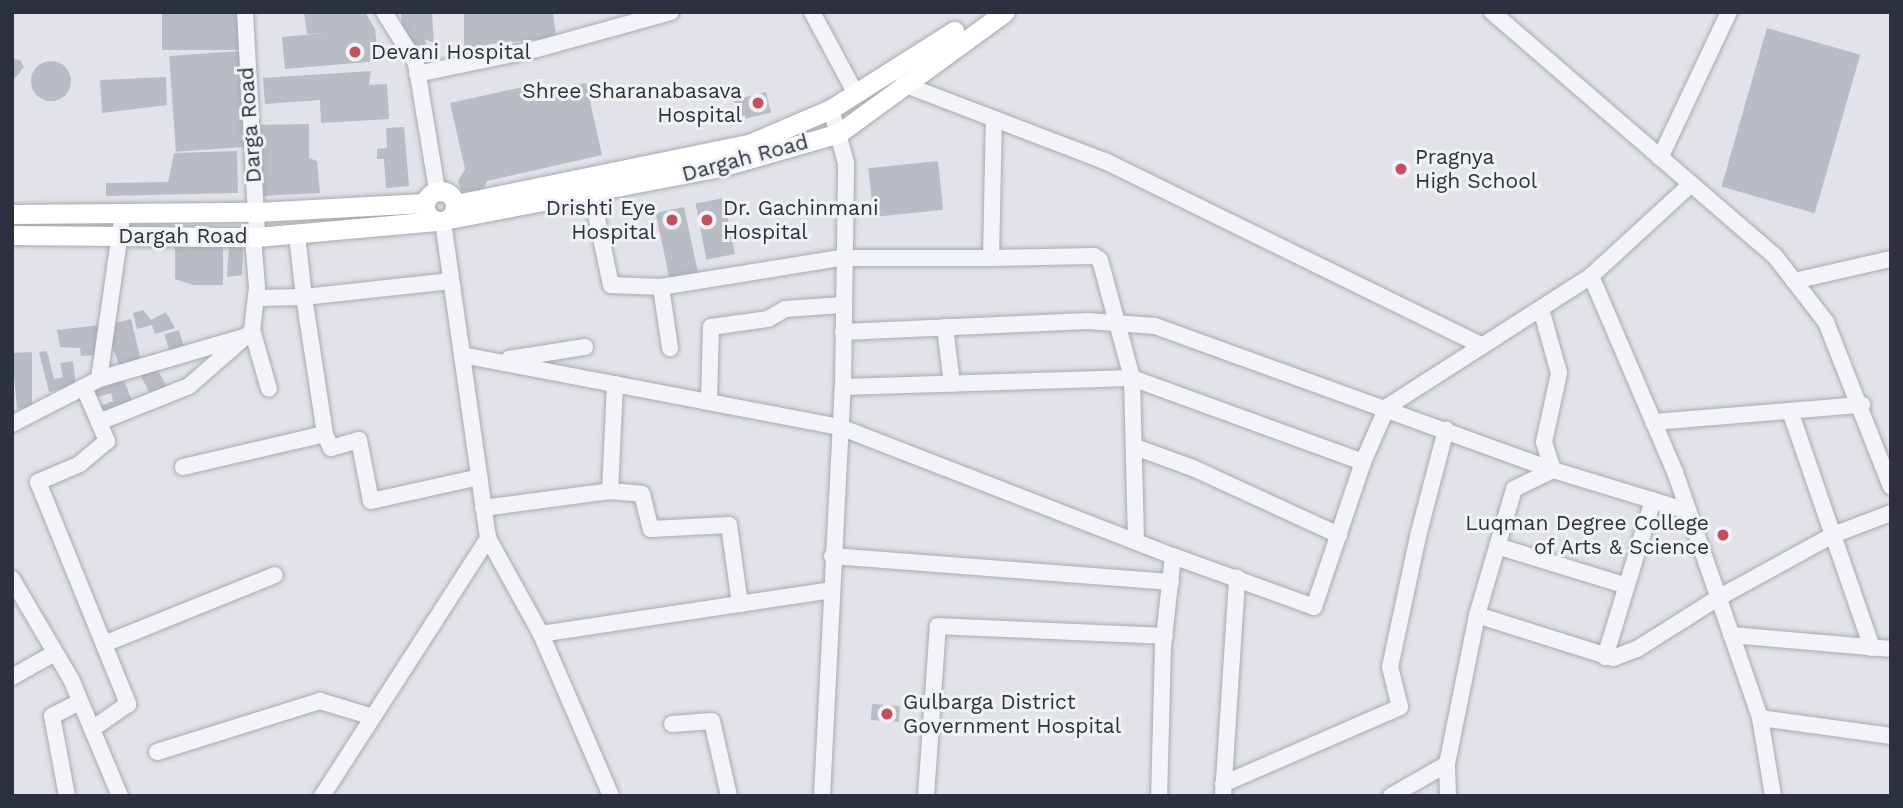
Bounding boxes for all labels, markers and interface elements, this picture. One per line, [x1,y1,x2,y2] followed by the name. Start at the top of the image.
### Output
[371,39,531,65] place label: Devani Hospital
[345,42,365,62] marker: Devani Hospital
[233,66,267,184] street label: Darga Road
[522,78,742,128] place label: Shree Sharanabasava Hospital
[748,93,768,113] marker: Shree Sharanabasava Hospital
[679,129,811,187] street label: Dargah Road
[1415,144,1537,194] place label: Pragnya High School
[1393,161,1409,177] marker: Pragnya High School
[546,195,656,245] place label: Drishti Eye Hospital
[723,195,879,245] place label: Dr. Gachinmani Hospital
[662,210,682,230] marker: Drishti Eye Hospital
[697,210,717,230] marker: Dr. Gachinmani Hospital
[118,223,248,249] street label: Dargah Road
[1465,510,1709,560] place label: Luqman Degree College of Arts & Science
[1715,527,1731,543] marker: Luqman Degree College of Arts & Science
[903,689,1121,739] place label: Gulbarga District Government Hospital
[877,704,897,724] marker: Gulbarga District Government Hospital

